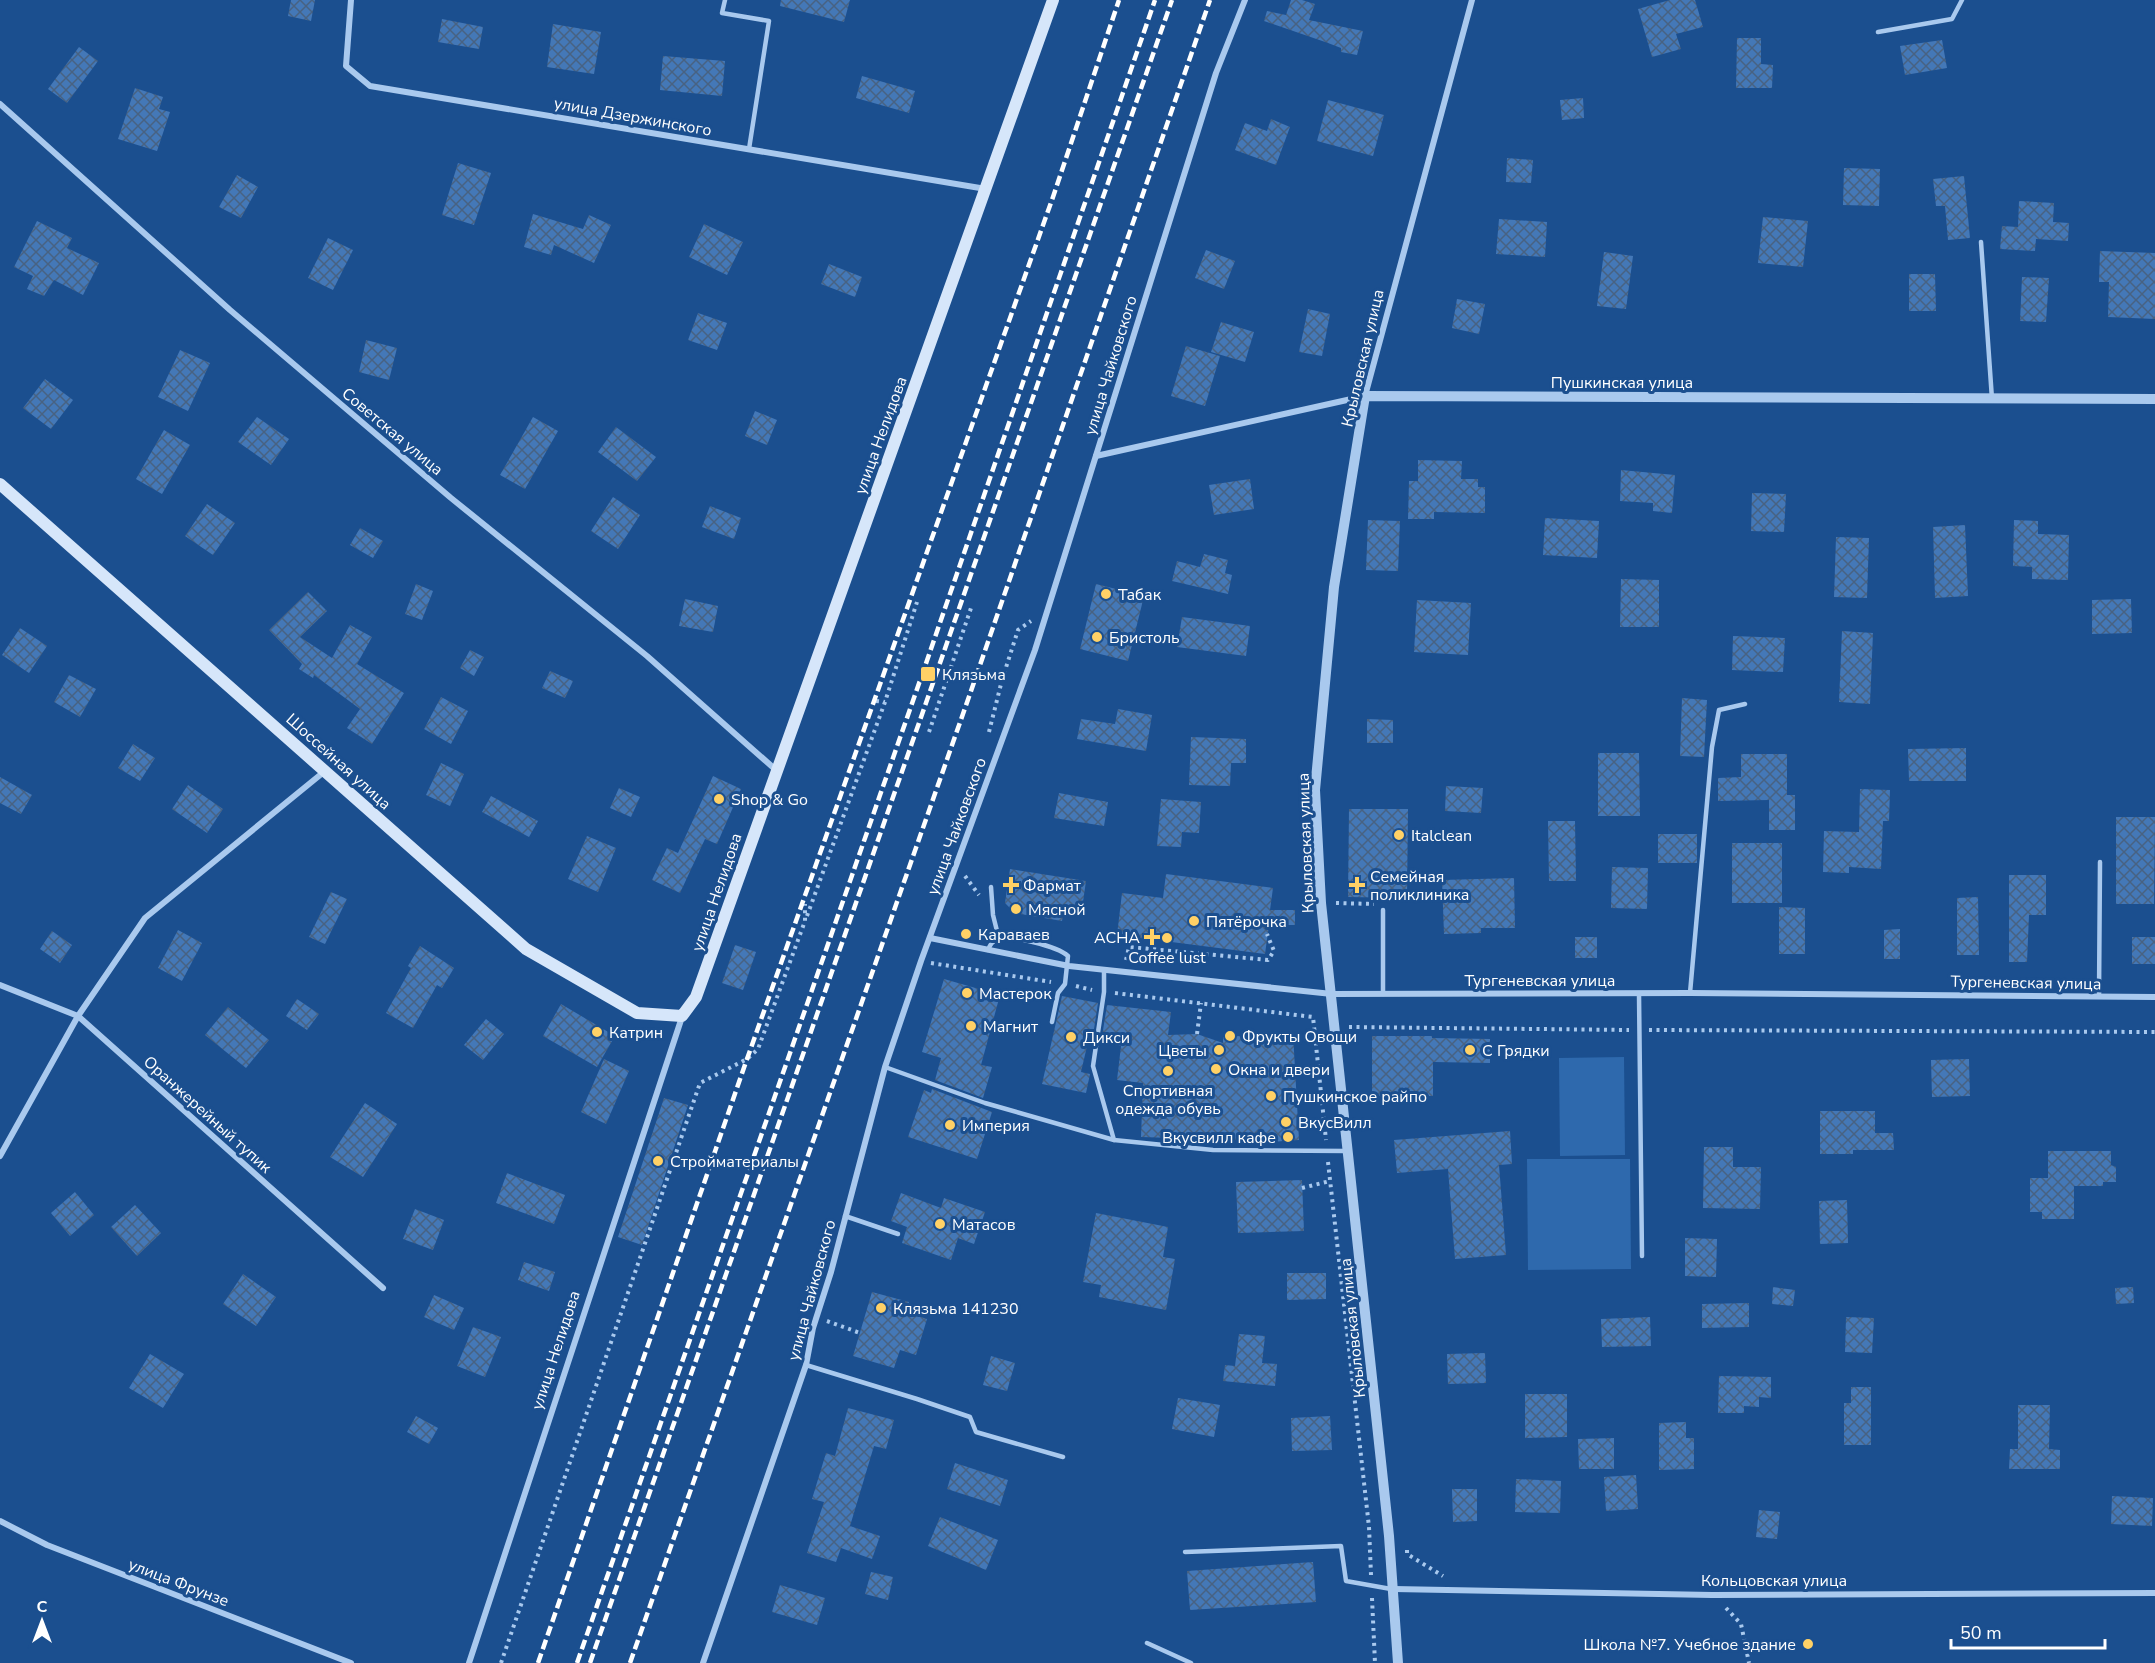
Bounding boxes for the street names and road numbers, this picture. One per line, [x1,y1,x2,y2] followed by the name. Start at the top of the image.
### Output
[552,92,713,142] street label: улица Дзержинского
[1336,287,1389,429] street label: Крыловская улица
[1079,293,1143,438] street label: улица Чайковского
[1551,372,1693,394] street label: Пушкинская улица
[849,373,912,497] street label: улица Нелидова
[337,383,448,481] street label: Советская улица
[281,709,396,815] street label: Шоссейная улица
[922,755,992,898] street label: улица Чайковского
[1293,772,1319,914] street label: Крыловская улица
[686,830,748,955] street label: улица Нелидова
[1465,970,1615,992] street label: Тургеневская улица
[1950,971,2102,995] street label: Тургеневская улица
[138,1051,277,1179] street label: Оранжерейный тупик
[783,1217,841,1363] street label: улица Чайковского
[1335,1257,1371,1399] street label: Крыловская улица
[526,1288,586,1413] street label: улица Нелидова
[125,1554,232,1612] street label: улица Фрунзе
[1701,1570,1847,1592] street label: Кольцовская улица

